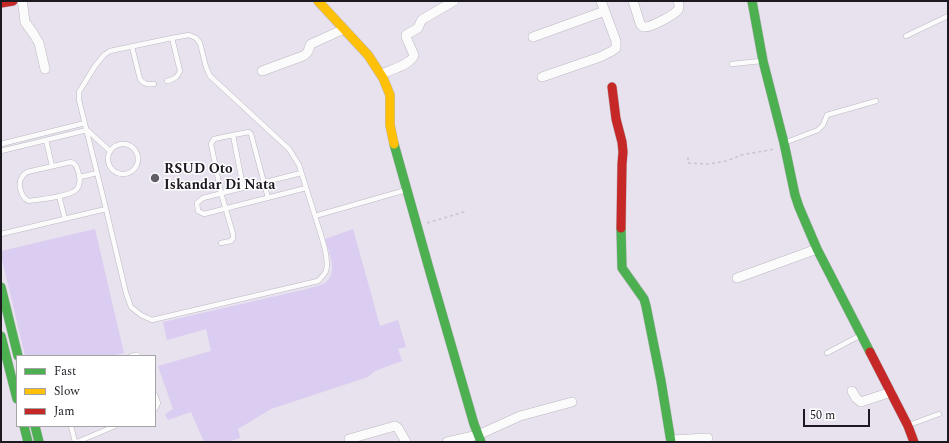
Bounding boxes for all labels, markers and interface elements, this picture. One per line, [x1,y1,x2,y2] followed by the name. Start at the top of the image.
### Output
[164,162,276,194] place label: RSUD Oto Iskandar Di Nata
[149,172,161,184] marker: RSUD Oto Iskandar Di Nata
[16,355,156,427] legend
[54,362,76,381] text: Fast
[54,382,79,401] text: Slow
[805,401,872,427] scale bar
[54,402,75,421] text: Jam
[810,406,835,425] text: 50 m

